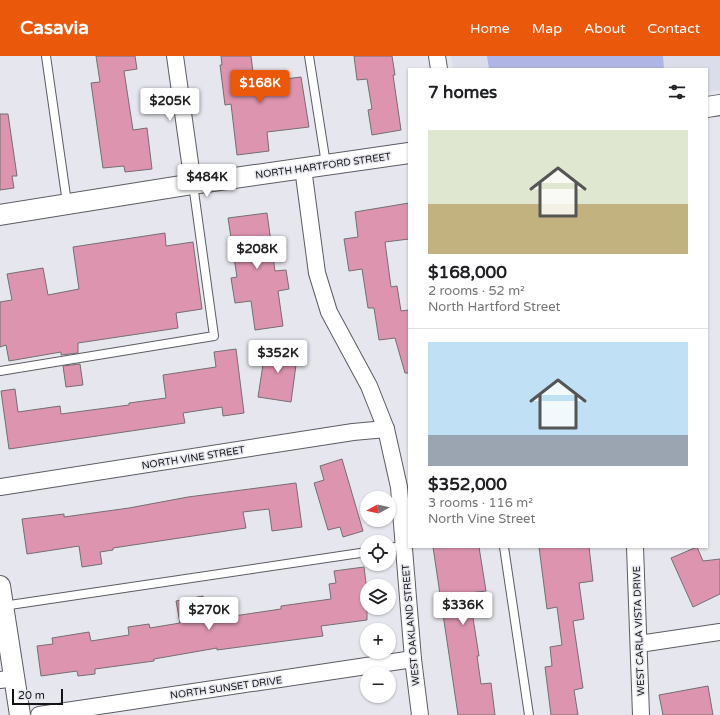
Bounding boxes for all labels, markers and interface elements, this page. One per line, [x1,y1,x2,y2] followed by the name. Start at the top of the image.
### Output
[20,17,89,39] text: Casavia
[470,20,510,37] text: Home
[532,20,562,37] text: Map
[584,20,626,37] text: About
[648,20,700,37] text: Contact
[232,70,288,104] pin: $168K
[239,75,281,91] text: $168K
[666,81,688,103] icon: filters
[428,82,497,103] text: 7 homes
[142,88,198,122] pin: $205K
[149,93,191,109] text: $205K
[255,151,392,181] street label: NORTH HARTFORD STREET
[522,156,594,228] icon: home
[179,164,235,198] pin: $484K
[186,169,228,185] text: $484K
[229,236,285,270] pin: $208K
[236,241,278,257] text: $208K
[428,262,507,283] text: $168,000
[428,283,525,299] text: 2 rooms · 52 m²
[428,299,560,315] text: North Hartford Street
[250,340,306,374] pin: $352K
[257,345,299,361] text: $352K
[522,368,594,440] icon: home
[141,444,246,472] street label: NORTH VINE STREET
[428,474,507,495] text: $352,000
[360,491,396,527] north arrow
[360,491,396,703] map controls
[428,495,533,511] text: 3 rooms · 116 m²
[428,511,535,527] text: North Vine Street
[360,535,396,571] button: locate
[400,564,422,686] street label: WEST OAKLAND STREET
[631,566,647,696] street label: WEST CARLA VISTA DRIVE
[360,579,396,615] button: layers
[435,592,491,626] pin: $336K
[181,597,237,631] pin: $270K
[442,597,484,613] text: $336K
[188,602,230,618] text: $270K
[360,623,396,659] button: +
[360,667,396,703] button: −
[169,674,283,702] street label: NORTH SUNSET DRIVE
[12,687,63,706] scale bar
[18,689,45,702] text: 20 m

